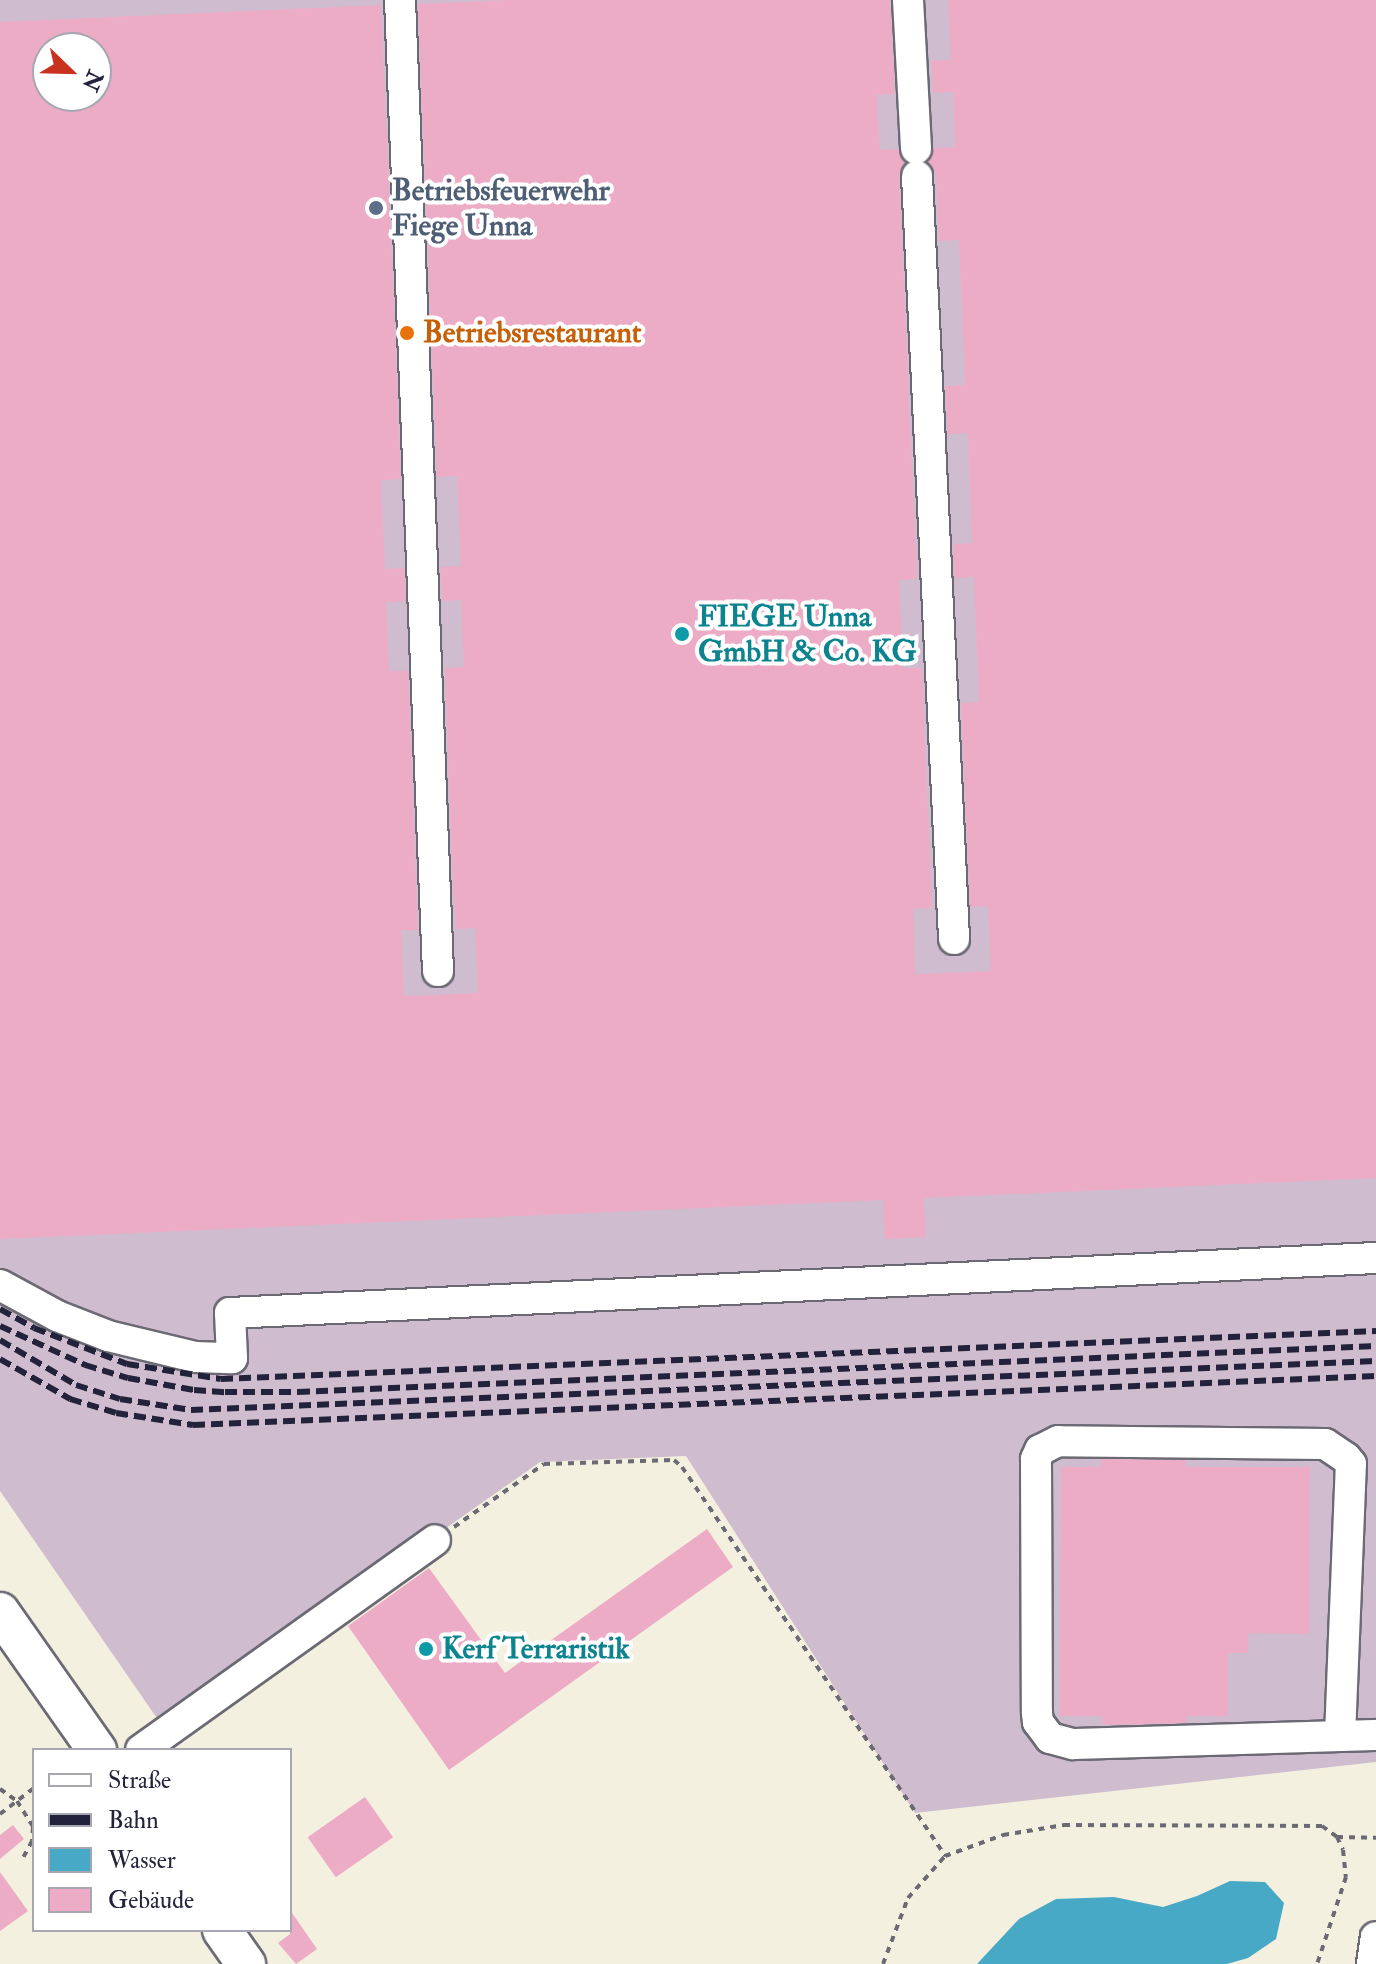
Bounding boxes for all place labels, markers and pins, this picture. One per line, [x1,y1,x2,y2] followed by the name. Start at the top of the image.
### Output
[392,173,610,244] place label: Betriebsfeuerwehr Fiege Unna
[367,199,385,217] marker: Betriebsfeuerwehr Fiege Unna
[423,315,642,351] place label: Betriebsrestaurant
[398,324,416,342] marker: Betriebsrestaurant
[698,599,917,670] place label: FIEGE Unna GmbH & Co. KG
[673,625,691,643] marker: FIEGE Unna GmbH & Co. KG
[442,1631,630,1667] place label: Kerf Terraristik
[417,1640,435,1658] marker: Kerf Terraristik

